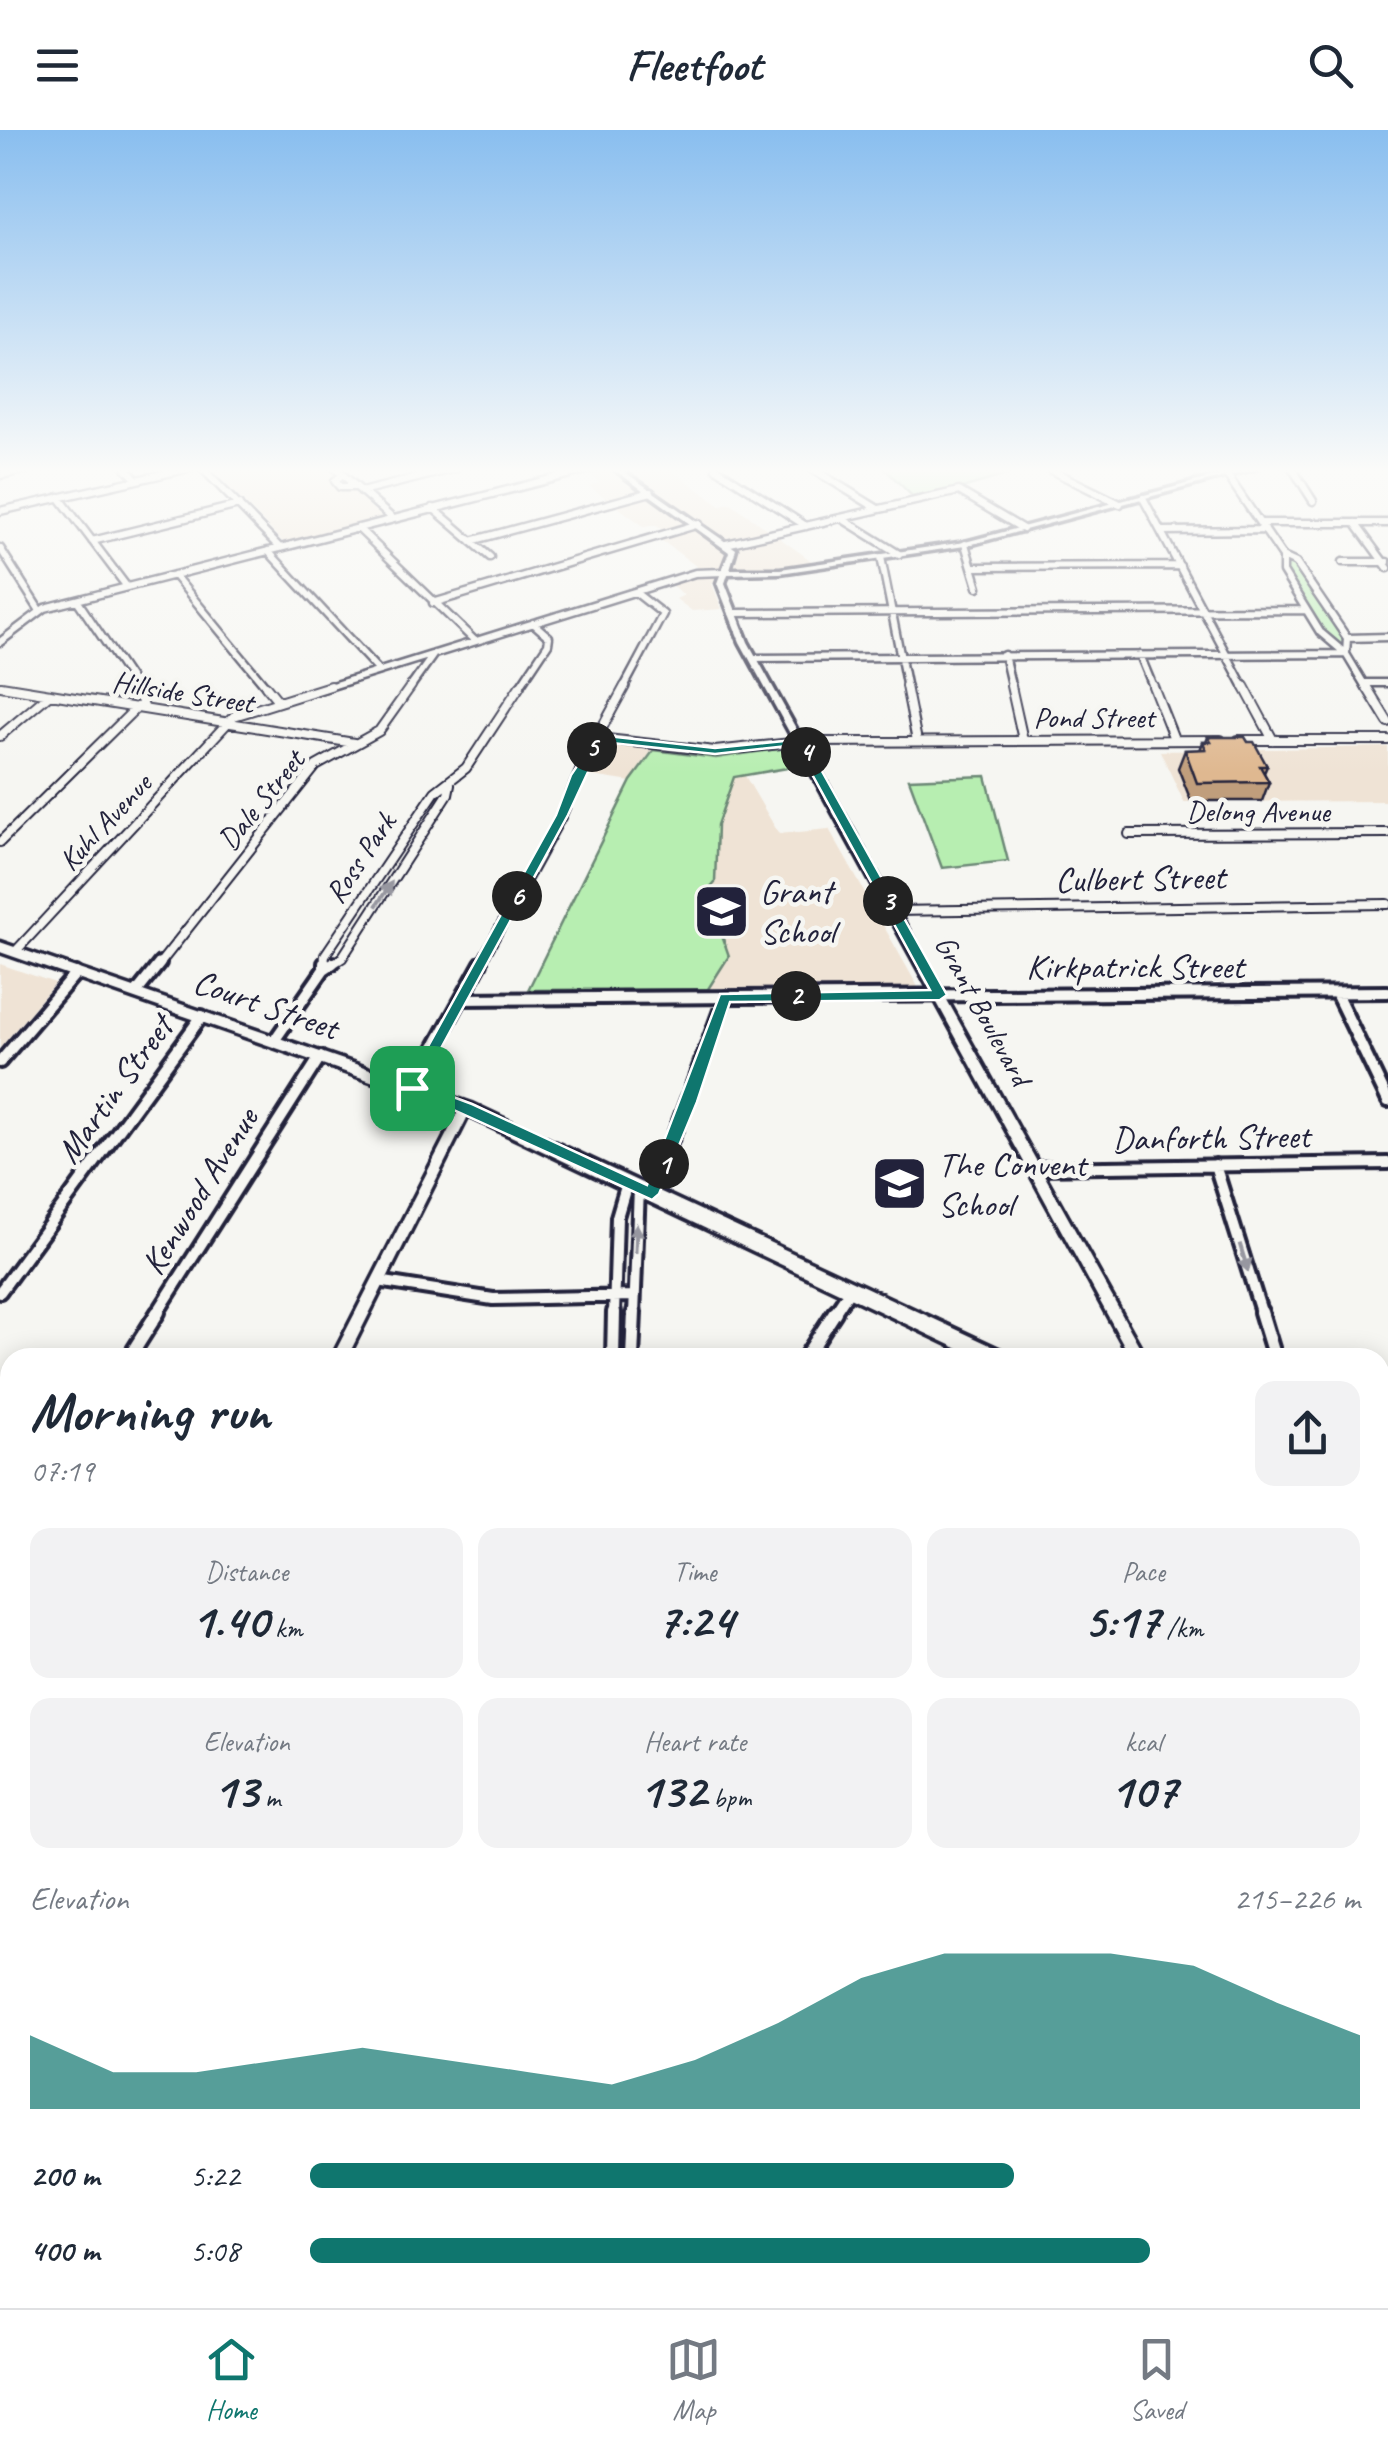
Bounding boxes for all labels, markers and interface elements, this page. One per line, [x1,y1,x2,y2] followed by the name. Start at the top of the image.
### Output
[626,37,762,94] text: Fleetfoot
[30,38,85,93] icon: menu
[1303,38,1358,93] icon: search
[110,662,259,722] street label: Hillside Street
[1034,698,1158,736] street label: Pond Street
[567,722,617,772] pin: 5
[781,727,831,777] pin: 4
[586,729,598,764] text: 5
[800,734,812,769] text: 4
[209,740,315,858] street label: Dale Street
[50,764,161,879] street label: Kuhl Avenue
[1186,792,1332,830] street label: Delong Avenue
[316,804,405,910] street label: Ross Park
[1055,854,1229,902] street label: Culbert Street
[760,869,841,954] place label: Grant School
[492,871,542,921] pin: 6
[863,876,913,926] pin: 3
[510,878,524,913] text: 6
[374,880,392,907] one-way arrow
[691,881,751,941] school or university icon: Grant School
[882,883,894,918] text: 3
[926,928,1042,1095] street label: Grant Boulevard
[1026,944,1247,989] street label: Kirkpatrick Street
[188,959,347,1051] street label: Court Street
[771,971,821,1021] pin: 2
[790,978,802,1013] text: 2
[46,1003,186,1172] street label: Martin Street
[370,1046,455,1131] pin
[385,1061,440,1116] icon: arrive
[130,1097,270,1283] street label: Kenwood Avenue
[1112,1113,1314,1162] street label: Danforth Street
[639,1139,689,1189] pin: 1
[938,1142,1090,1227] place label: The Convent School
[658,1146,670,1181] text: 1
[869,1154,929,1214] school or university icon: The Convent School
[628,1221,644,1253] one-way arrow
[1238,1243,1253,1273] one-way arrow
[30,1377,270,1447] text: Morning run
[1255,1381,1360,1486] button: share
[30,1450,94,1491] text: 07:19
[205,1554,288,1589] text: Distance
[674,1554,716,1589] text: Time
[1122,1554,1165,1589] text: Pace
[191,1589,268,1652] text: 1.40
[656,1589,734,1652] text: 7:24
[1083,1589,1160,1652] text: 5:17
[268,1610,302,1645] text: km
[1160,1610,1203,1645] text: /km
[204,1724,290,1759] text: Elevation
[644,1724,746,1759] text: Heart rate
[1125,1724,1162,1759] text: kcal
[213,1759,258,1822] text: 13
[639,1759,706,1822] text: 132
[1110,1759,1177,1822] text: 107
[258,1780,280,1815] text: m
[706,1780,751,1815] text: bpm
[30,1878,128,1919] text: Elevation
[1234,1878,1360,1919] text: 215–226 m
[30,2155,99,2196] text: 200 m
[190,2155,240,2196] text: 5:22
[30,2230,99,2271] text: 400 m
[190,2230,240,2271] text: 5:08
[204,2332,259,2427] tab: Home
[666,2332,721,2427] tab: Map
[1129,2332,1184,2427] tab: Saved

